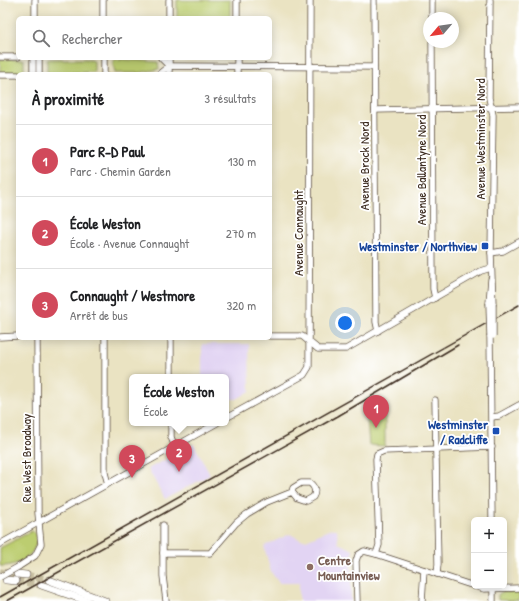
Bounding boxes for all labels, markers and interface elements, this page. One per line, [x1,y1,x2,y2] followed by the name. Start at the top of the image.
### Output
[423,12,459,48] north arrow
[16,16,272,60] search box
[30,27,52,49] icon: search
[62,28,123,49] text: Rechercher
[471,78,489,200] street label: Avenue Westminster Nord
[32,87,104,110] text: À proximité
[204,89,256,107] text: 3 résultats
[412,115,430,225] street label: Avenue Ballantyne Nord
[355,122,373,210] street label: Avenue Brock Nord
[70,141,145,162] text: Parc R-D Paul
[43,152,47,170] text: 1
[228,152,256,170] text: 130 m
[70,162,171,180] text: Parc · Chemin Garden
[289,189,307,276] street label: Avenue Connaught
[70,213,141,234] text: École Weston
[42,224,48,242] text: 2
[226,224,256,242] text: 270 m
[70,234,189,252] text: École · Avenue Connaught
[359,237,477,255] place label: Westminster / Northview
[480,241,490,251] marker: Westminster / Northview
[70,285,195,306] text: Connaught / Westmore
[42,296,48,314] text: 3
[226,296,256,314] text: 320 m
[70,306,128,324] text: Arrêt de bus
[335,313,355,333] your location
[129,374,229,426] popup
[144,381,214,402] text: École Weston
[363,395,389,428] pin: 1
[144,402,168,420] text: École
[17,413,35,502] street label: Rue West Broadway
[428,415,489,448] place label: Westminster / Radcliffe
[491,426,501,436] marker: Westminster / Radcliffe
[166,439,192,472] pin: 2
[119,445,145,478] pin: 3
[471,517,507,589] map controls
[471,517,507,553] button: +
[318,551,380,584] place label: Centre Mountainview
[471,553,507,589] button: −
[305,562,315,572] marker: Centre Mountainview

